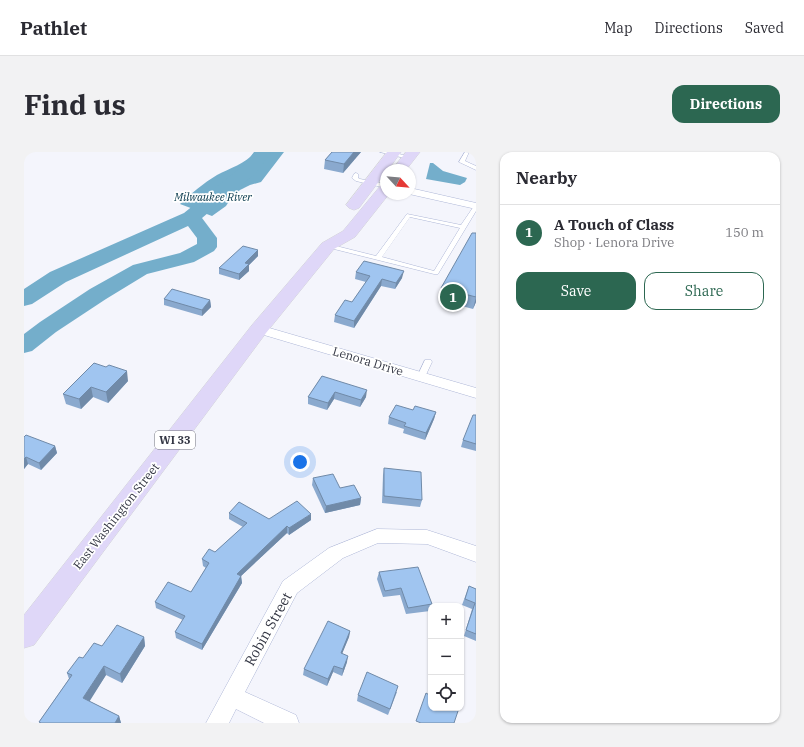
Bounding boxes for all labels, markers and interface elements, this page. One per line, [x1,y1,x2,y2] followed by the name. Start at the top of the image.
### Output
[20,16,87,40] text: Pathlet
[604,19,633,37] text: Map
[655,19,723,37] text: Directions
[745,19,784,37] text: Saved
[672,85,780,123] button: Directions
[24,86,126,123] text: Find us
[380,164,416,200] north arrow
[516,167,577,189] text: Nearby
[173,190,253,204] water label: Milwaukee River
[554,215,674,234] text: A Touch of Class
[525,224,533,241] text: 1
[725,224,764,241] text: 150 m
[554,234,674,251] text: Shop · Lenora Drive
[516,272,636,310] button: Save
[644,272,764,310] button: Share
[440,282,466,312] pin: 1
[331,343,405,379] street label: Lenora Drive
[155,431,195,449] road number: WI 33
[290,452,310,472] your location
[70,460,162,572] street label: East Washington Street
[240,589,296,669] street label: Robin Street
[428,603,464,711] map controls
[428,603,464,639] button: +
[428,639,464,675] button: −
[428,675,464,711] button: locate

